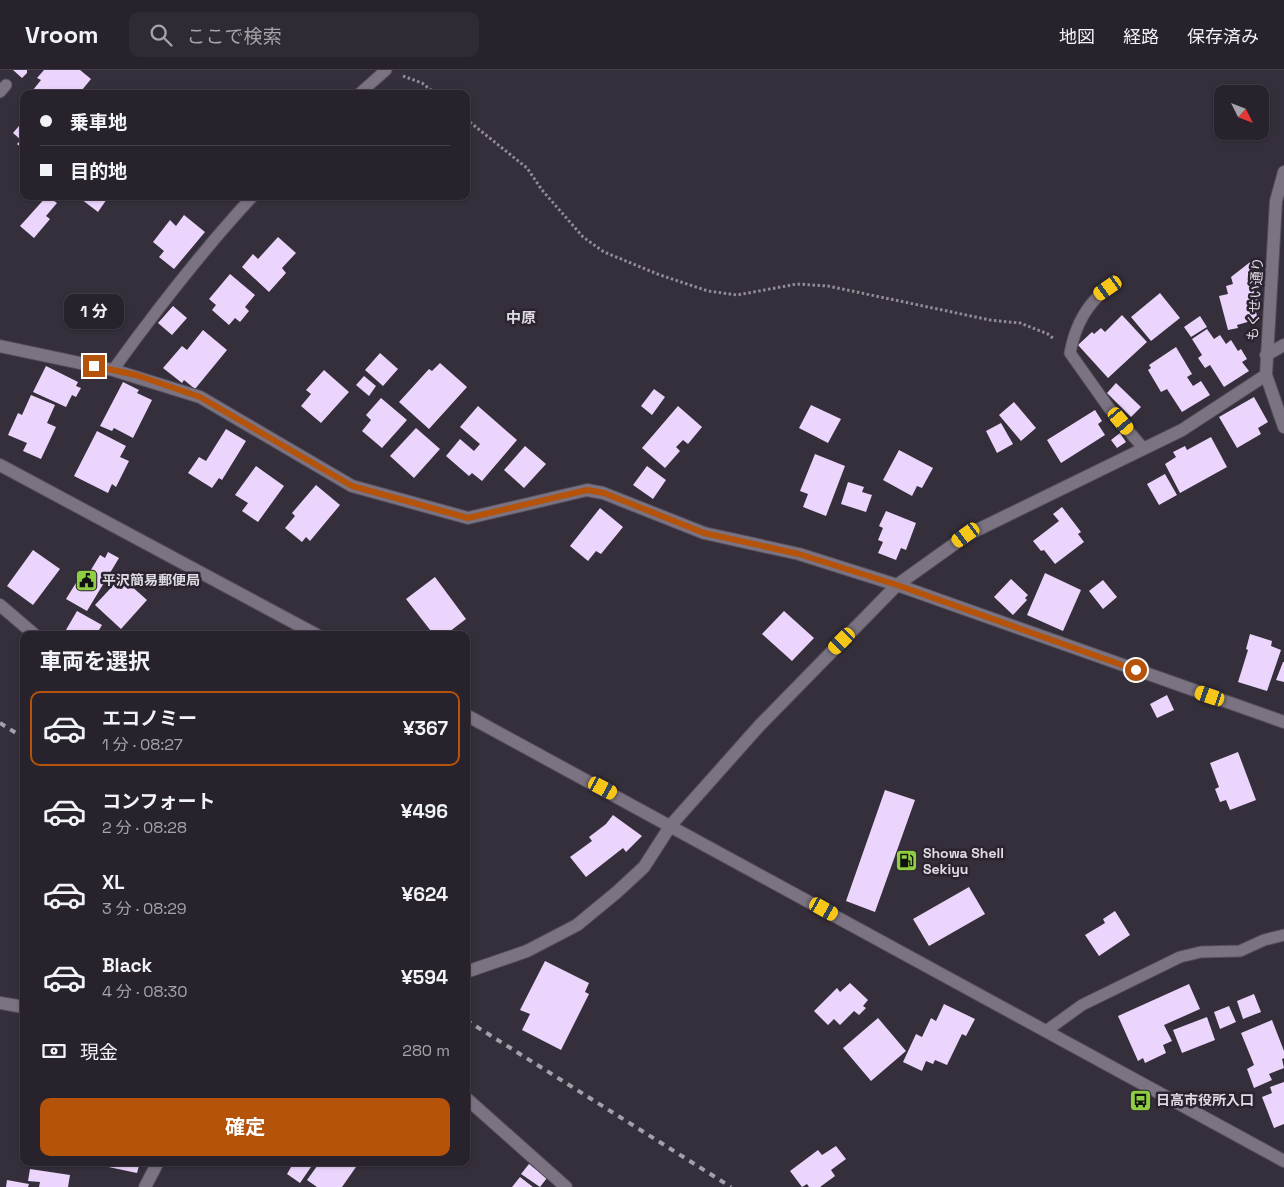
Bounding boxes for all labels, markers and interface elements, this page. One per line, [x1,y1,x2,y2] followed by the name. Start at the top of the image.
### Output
[129,12,479,57] search box
[25,19,99,50] text: Vroom
[147,21,175,49] icon: search
[187,24,282,49] text: ここで検索
[1059,25,1095,48] text: 地図
[1123,25,1159,48] text: 経路
[1187,25,1259,48] text: 保存済み
[1214,85,1269,140] north arrow
[1214,85,1269,140] map controls
[70,110,127,135] text: 乗車地
[70,159,127,184] text: 目的地
[1243,256,1267,342] street label: もくせい通り
[1091,273,1124,303] car
[64,294,124,328] callout: 1 分
[80,301,108,322] text: 1 分
[506,308,536,327] district label: 中原
[83,355,105,377] route end
[1105,405,1136,437] car
[949,520,982,550] car
[74,568,98,592] public building icon: 平沢簡易郵便局
[102,571,200,589] place label: 平沢簡易郵便局
[826,625,857,657] car
[40,647,150,675] text: 車両を選択
[1125,659,1147,681] route start
[1193,684,1226,708] car
[42,706,87,751] icon: car
[102,706,197,731] text: エコノミー
[403,716,448,741] text: ¥367
[102,734,183,755] text: 1 分 · 08:27
[586,774,619,802] car
[42,789,87,834] icon: car
[102,789,215,814] text: コンフォート
[401,799,448,824] text: ¥496
[102,817,187,838] text: 2 分 · 08:28
[923,844,1004,878] place label: Showa Shell Sekiyu
[895,849,919,873] fuel station icon: Showa Shell Sekiyu
[102,870,125,895] text: XL
[42,872,87,917] icon: car
[401,882,448,907] text: ¥624
[807,895,840,923] car
[102,898,187,919] text: 3 分 · 08:29
[102,953,152,978] text: Black
[42,955,87,1000] icon: car
[401,965,448,990] text: ¥594
[102,981,188,1002] text: 4 分 · 08:30
[40,1037,68,1065] icon: cash
[80,1040,118,1065] text: 現金
[402,1040,450,1061] text: 280 m
[1128,1088,1152,1112] bus stop icon: 日高市役所入口
[1156,1091,1254,1109] place label: 日高市役所入口
[40,1098,450,1156] button: 確定

